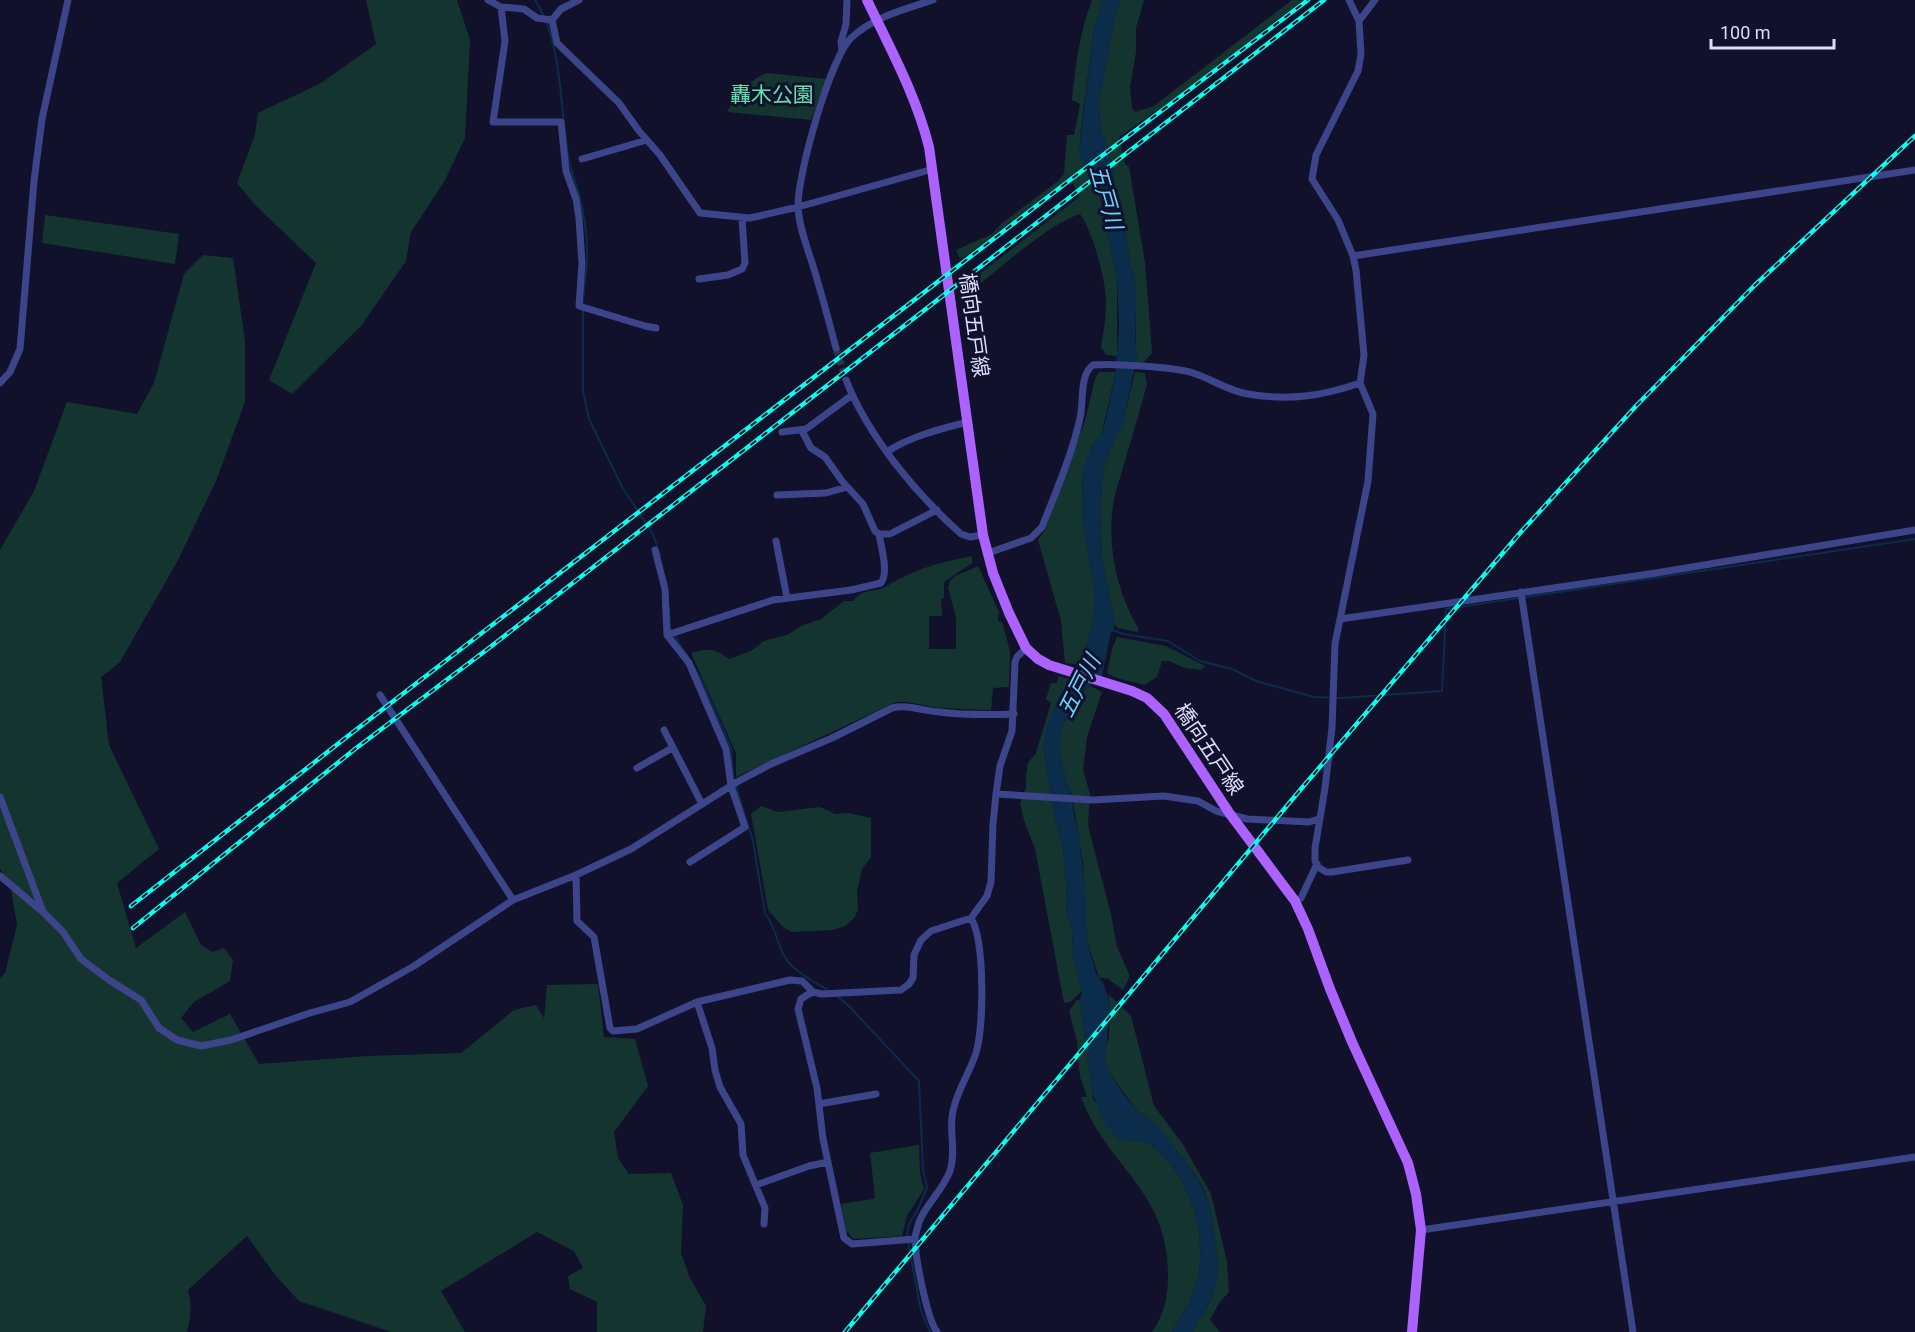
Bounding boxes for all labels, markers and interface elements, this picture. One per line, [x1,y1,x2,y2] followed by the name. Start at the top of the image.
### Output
[1711,12,1834,50] scale bar
[1720,22,1771,43] text: 100 m
[730,83,814,107] park label: 轟木公園
[1085,162,1128,234] water label: 五戸川
[955,271,993,379] street label: 橋向五戸線
[1053,649,1106,721] water label: 五戸川
[1170,699,1248,799] street label: 橋向五戸線

